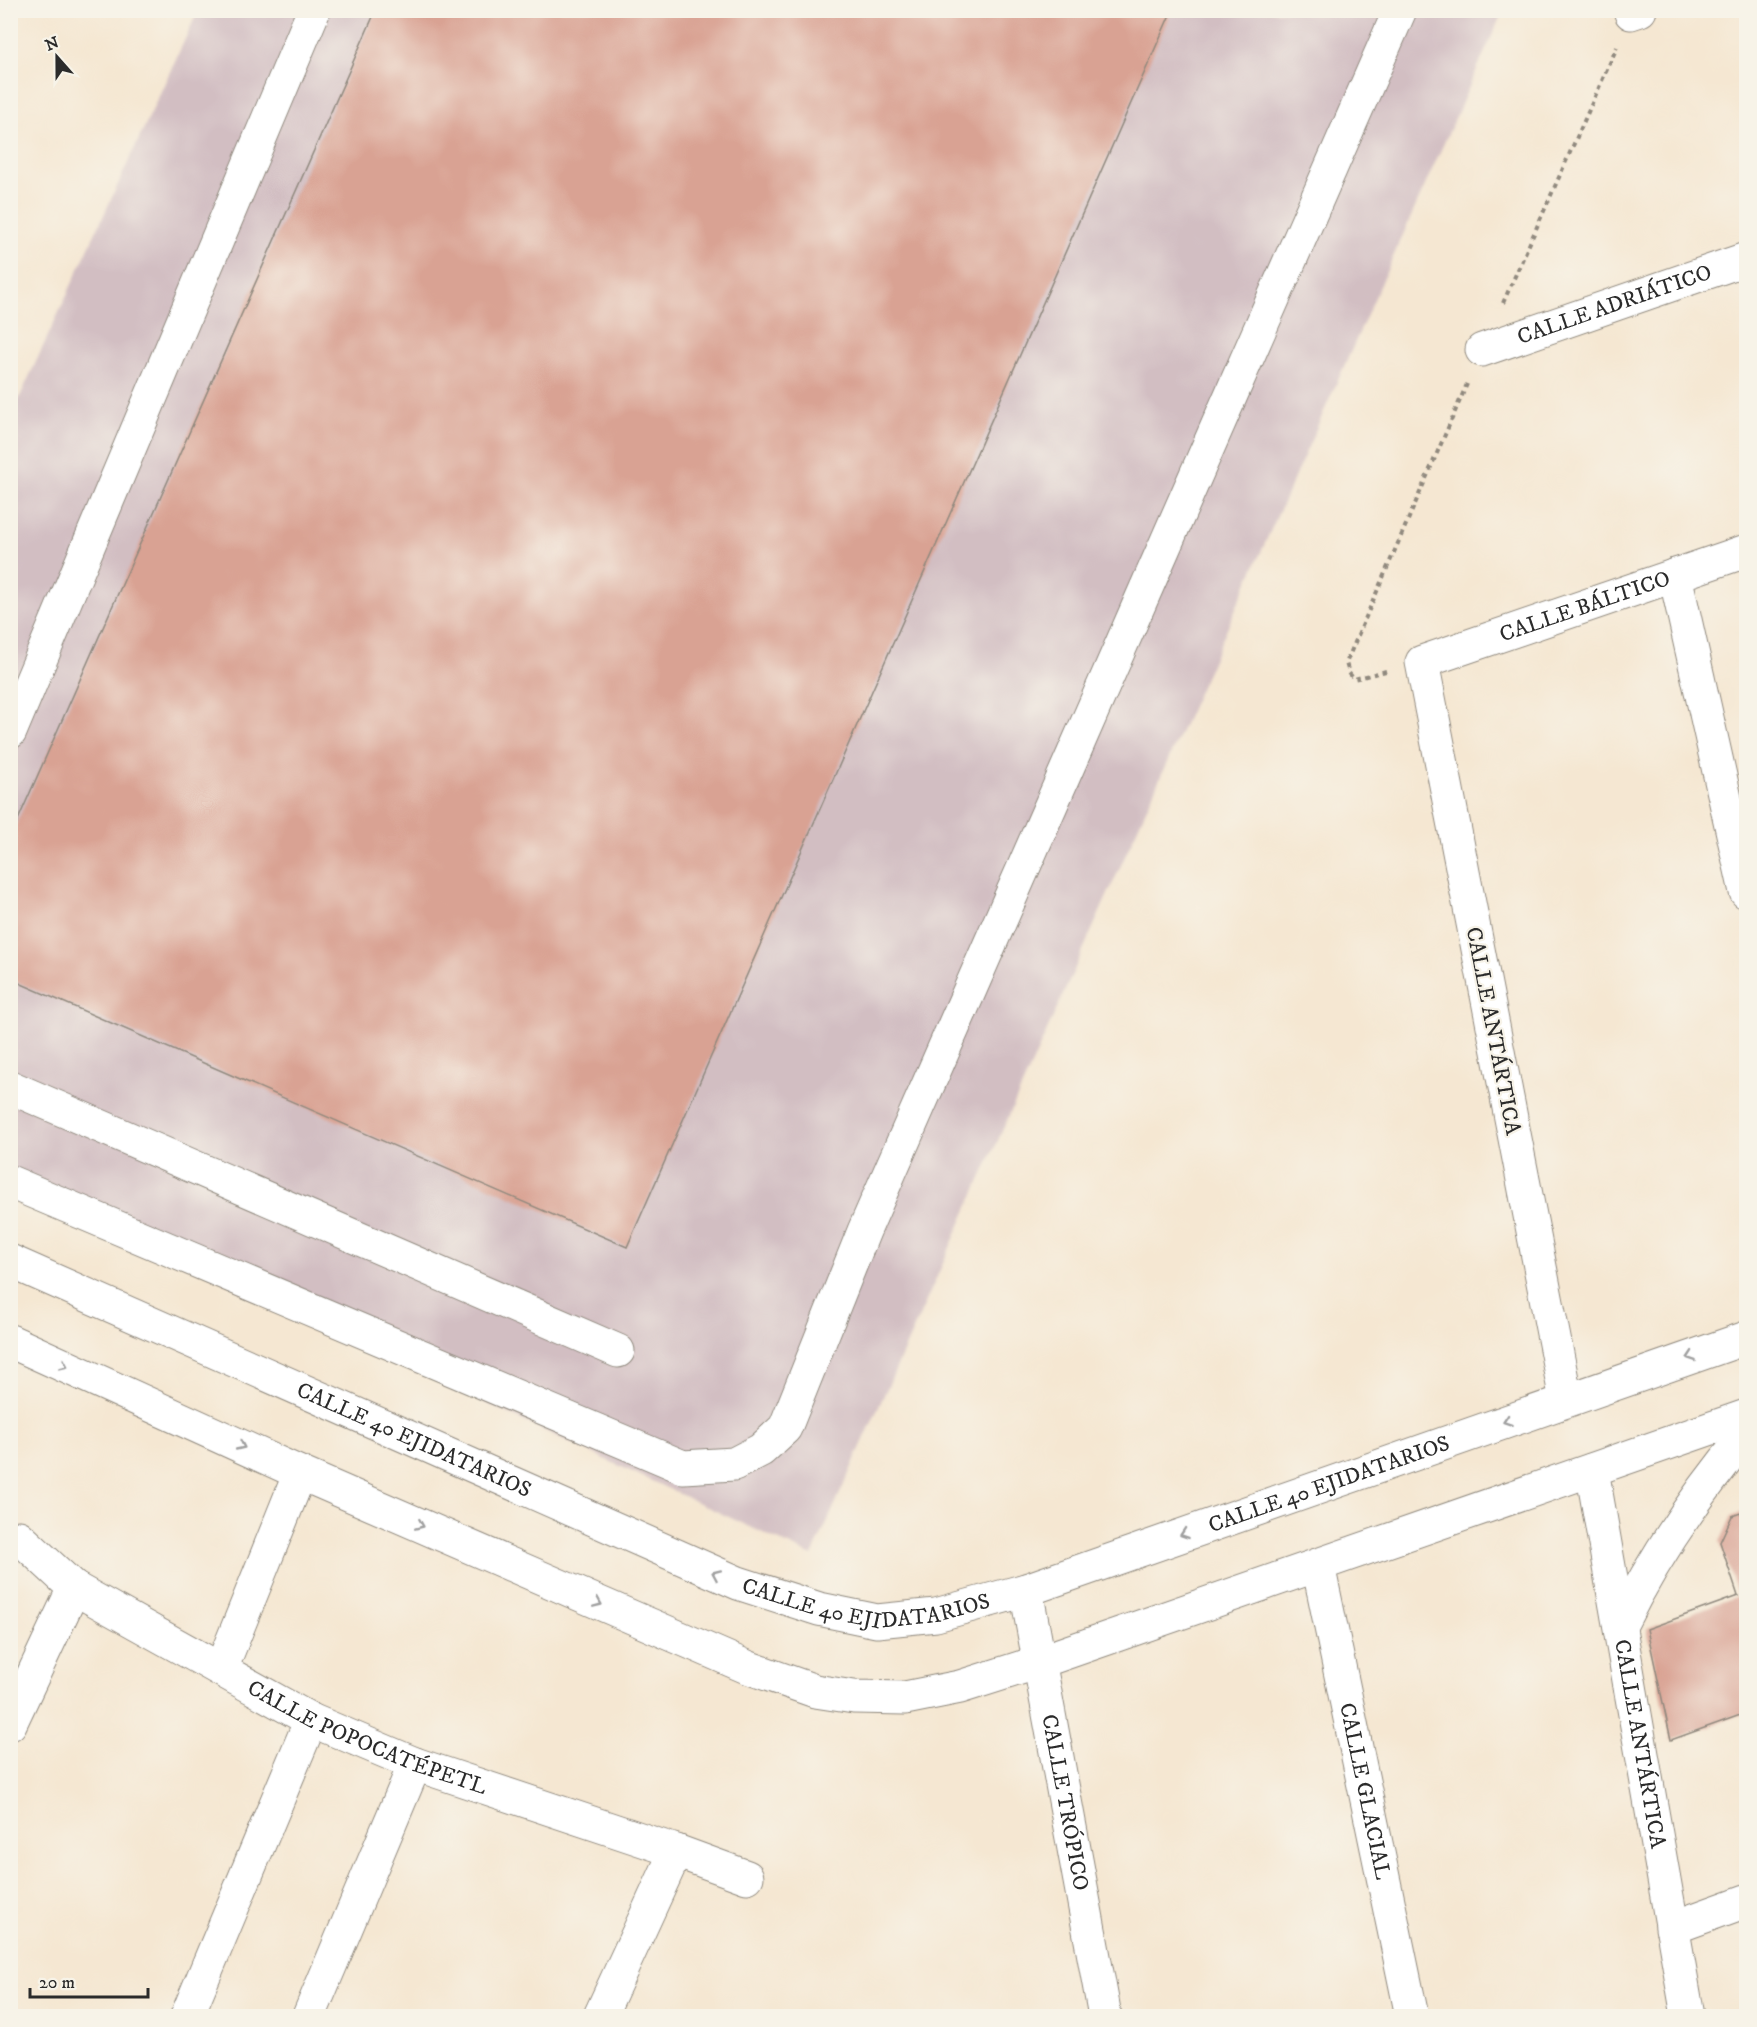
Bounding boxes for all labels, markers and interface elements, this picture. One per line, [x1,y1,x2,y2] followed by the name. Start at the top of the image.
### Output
[27,27,87,87] north arrow
[42,32,62,56] text: N
[1514,258,1715,350] street label: CALLE ADRIÁTICO
[1496,565,1674,648] street label: CALLE BÁLTICO
[1460,924,1528,1138] street label: CALLE ANTÁRTICA
[1686,1349,1697,1362] one-way arrow
[57,1358,68,1370] one-way arrow
[293,1376,536,1503] street label: CALLE 40 EJIDATARIOS
[1502,1413,1513,1426] one-way arrow
[1205,1429,1453,1539] street label: CALLE 40 EJIDATARIOS
[235,1439,246,1451] one-way arrow
[413,1518,424,1530] one-way arrow
[1179,1526,1190,1539] one-way arrow
[711,1569,722,1581] one-way arrow
[739,1572,993,1635] street label: CALLE 40 EJIDATARIOS
[592,1595,603,1607] one-way arrow
[1609,1637,1672,1851] street label: CALLE ANTÁRTICA
[243,1674,491,1801] street label: CALLE POPOCATÉPETL
[1334,1700,1397,1882] street label: CALLE GLACIAL
[1036,1712,1095,1893] street label: CALLE TRÓPICO
[30,1961,148,1999] scale bar
[39,1972,75,1994] text: 20 m

